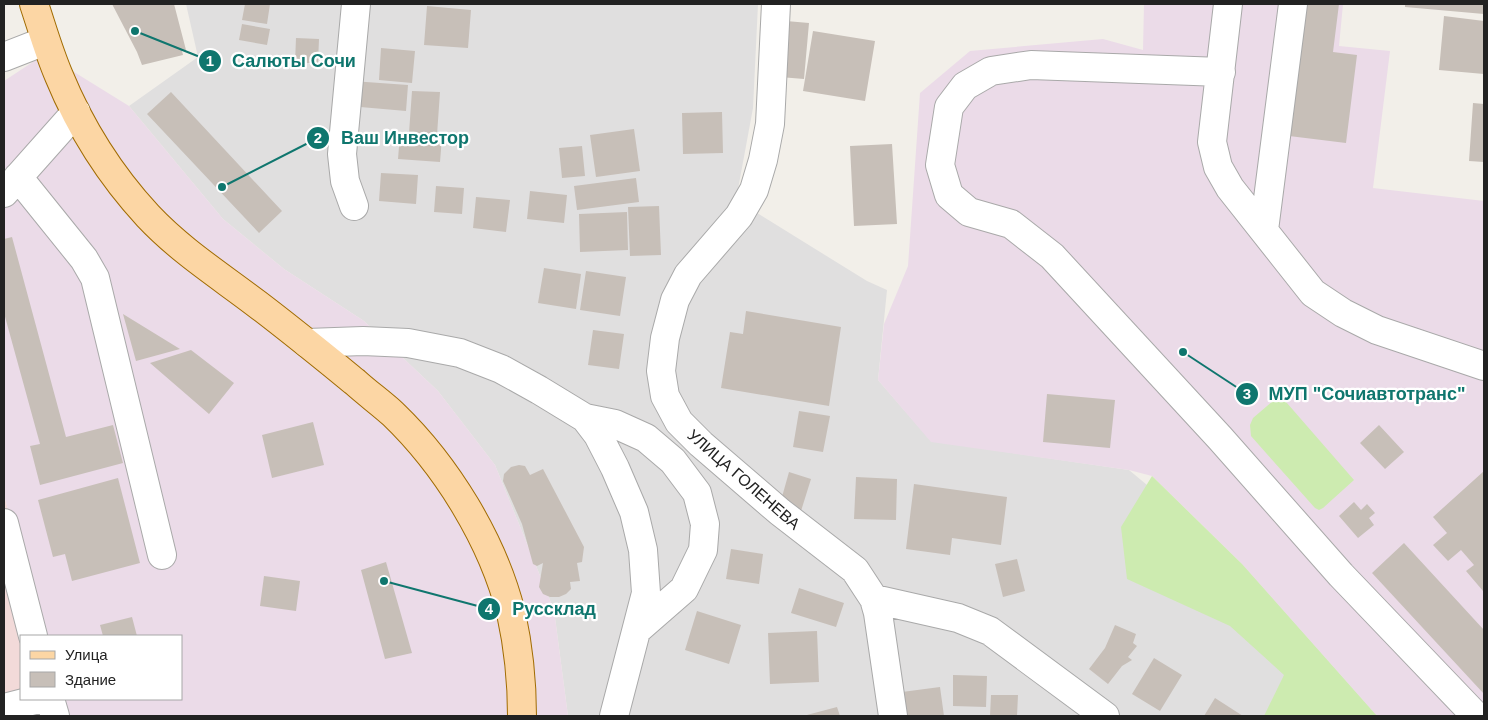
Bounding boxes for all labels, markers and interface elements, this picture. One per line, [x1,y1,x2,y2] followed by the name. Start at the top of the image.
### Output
[197,44,366,77] callout: Салюты Сочи
[232,51,356,71] text: Салюты Сочи
[206,52,214,69] text: 1
[306,121,479,154] callout: Ваш Инвестор
[341,128,469,148] text: Ваш Инвестор
[314,129,322,146] text: 2
[1234,377,1476,410] callout: МУП "Сочиавтотранс"
[1269,384,1465,404] text: МУП "Сочиавтотранс"
[1243,385,1251,402] text: 3
[684,426,803,533] street label: УЛИЦА ГОЛЕНЕВА
[477,593,606,626] callout: Руссклад
[512,599,596,619] text: Руссклад
[485,600,494,617] text: 4
[20,635,182,700] legend
[65,646,108,663] text: Улица
[65,671,116,688] text: Здание

